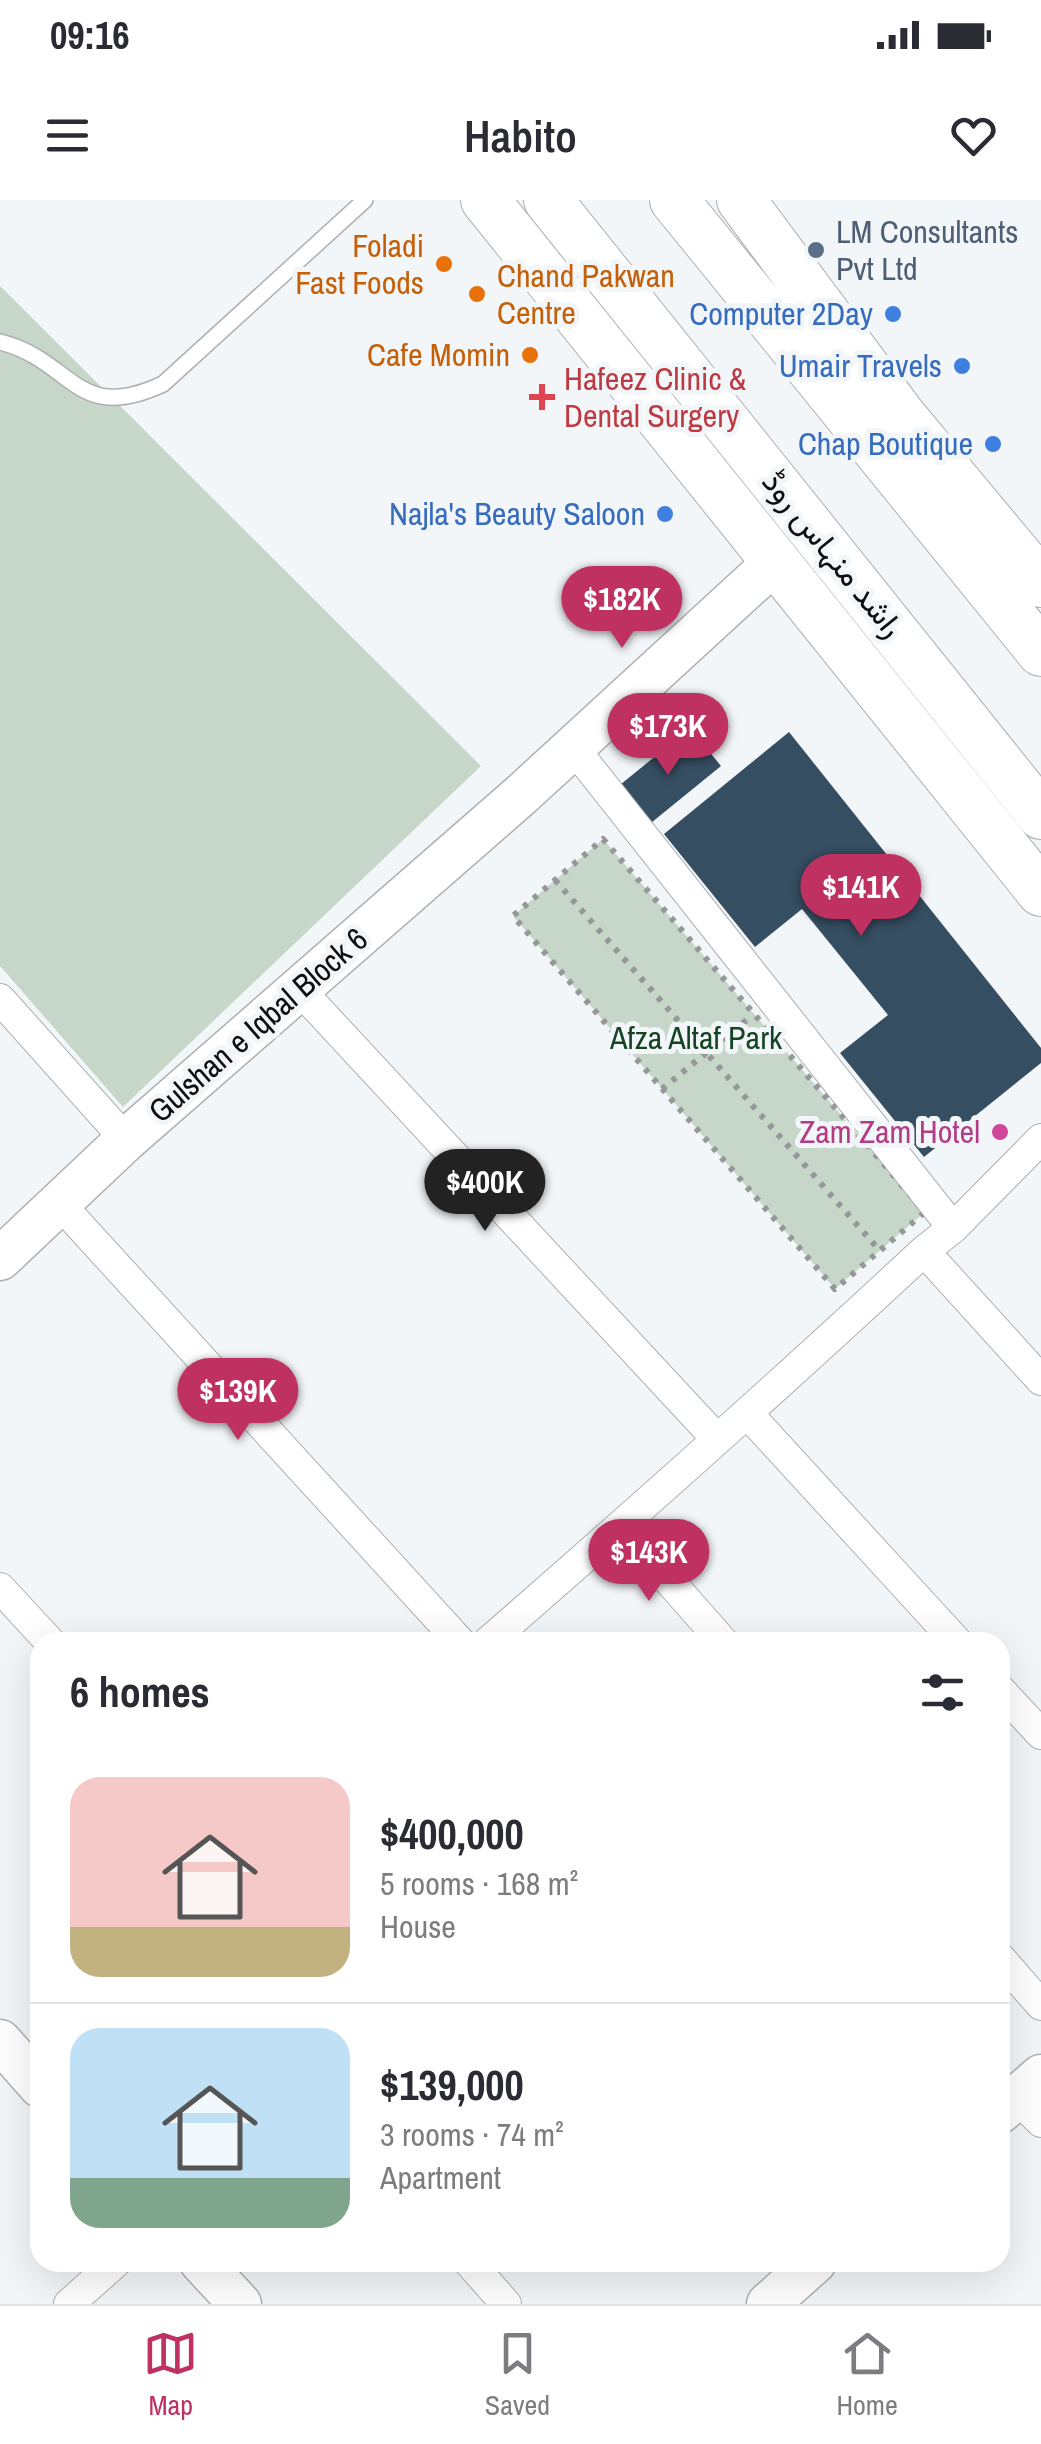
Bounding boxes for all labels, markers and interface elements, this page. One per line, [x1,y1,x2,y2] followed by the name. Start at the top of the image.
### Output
[50,10,130,61] text: 09:16
[464,105,577,166] text: Habito
[40,108,95,163] icon: menu
[946,108,1001,163] icon: heart
[836,210,1018,290] place label: LM Consultants Pvt Ltd
[295,224,424,304] place label: Foladi Fast Foods
[805,239,827,261] marker: LM Consultants Pvt Ltd
[433,253,455,275] marker: Foladi Fast Foods
[497,254,675,334] place label: Chand Pakwan Centre
[466,283,488,305] marker: Chand Pakwan Centre
[689,292,873,335] place label: Computer 2Day
[882,303,904,325] marker: Computer 2Day
[367,333,510,376] place label: Cafe Momin
[519,344,541,366] marker: Cafe Momin
[779,344,942,387] place label: Umair Travels
[951,355,973,377] marker: Umair Travels
[564,357,747,437] place label: Hafeez Clinic & Dental Surgery
[529,384,555,410] marker: Hafeez Clinic & Dental Surgery
[798,422,973,465] place label: Chap Boutique
[982,433,1004,455] marker: Chap Boutique
[753,461,914,646] street label: راشد منہاس روڈ
[389,492,645,535] place label: Najla's Beauty Saloon
[654,503,676,525] marker: Najla's Beauty Saloon
[552,566,692,651] pin: $182K
[583,577,661,620] text: $182K
[598,693,738,778] pin: $173K
[629,704,707,747] text: $173K
[791,854,931,939] pin: $141K
[822,865,900,908] text: $141K
[139,917,376,1132] street label: Gulshan e Iqbal Block 6
[609,1016,783,1059] park label: Afza Altaf Park
[799,1110,980,1153] place label: Zam Zam Hotel
[989,1121,1011,1143] marker: Zam Zam Hotel
[415,1149,555,1234] pin: $400K
[446,1160,524,1203] text: $400K
[168,1358,308,1443] pin: $139K
[199,1369,277,1412] text: $139K
[579,1519,719,1604] pin: $143K
[610,1530,688,1573] text: $143K
[70,1664,210,1720] text: 6 homes
[915,1665,970,1720] icon: filters
[380,1806,524,1862] text: $400,000
[150,1817,270,1937] icon: home
[380,1862,578,1905] text: 5 rooms · 168 m²
[380,1905,456,1948] text: House
[380,2057,524,2113] text: $139,000
[150,2068,270,2188] icon: home
[380,2113,564,2156] text: 3 rooms · 74 m²
[380,2156,501,2199] text: Apartment
[143,2326,198,2424] tab: Map
[485,2326,550,2424] tab: Saved
[836,2326,898,2424] tab: Home

